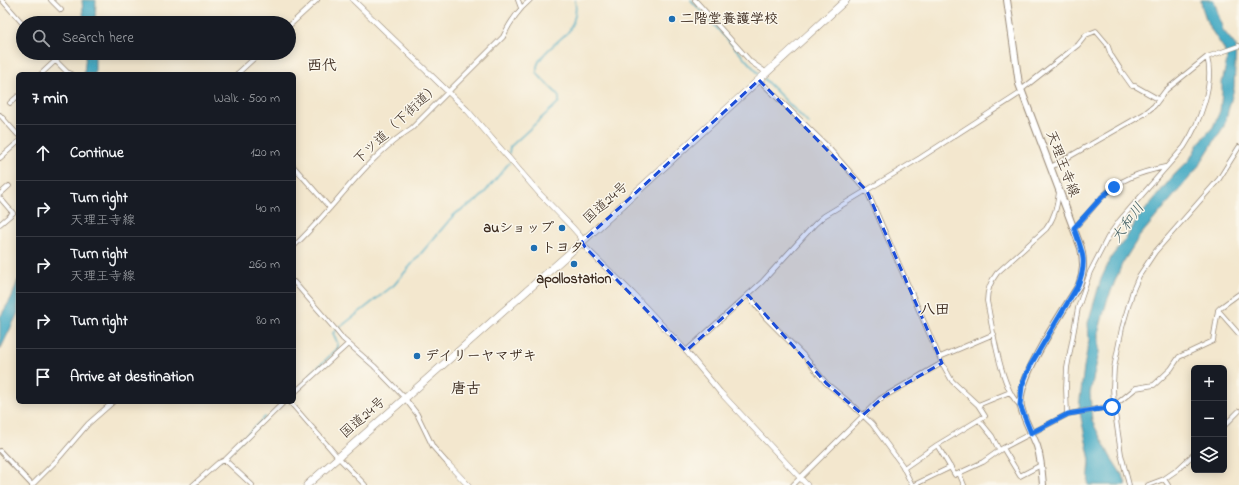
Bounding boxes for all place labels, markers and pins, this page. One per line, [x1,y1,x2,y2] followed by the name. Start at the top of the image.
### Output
[680,9,778,30] place label: 二階堂養護学校
[667,14,677,24] marker: 二階堂養護学校
[484,218,554,239] place label: auショップ
[557,223,567,233] marker: auショップ
[542,238,584,259] place label: トヨタ
[529,243,539,253] marker: トヨタ
[569,259,579,269] marker: apollostation
[537,269,611,290] place label: apollostation
[425,346,537,367] place label: デイリーヤマザキ
[412,351,422,361] marker: デイリーヤマザキ

